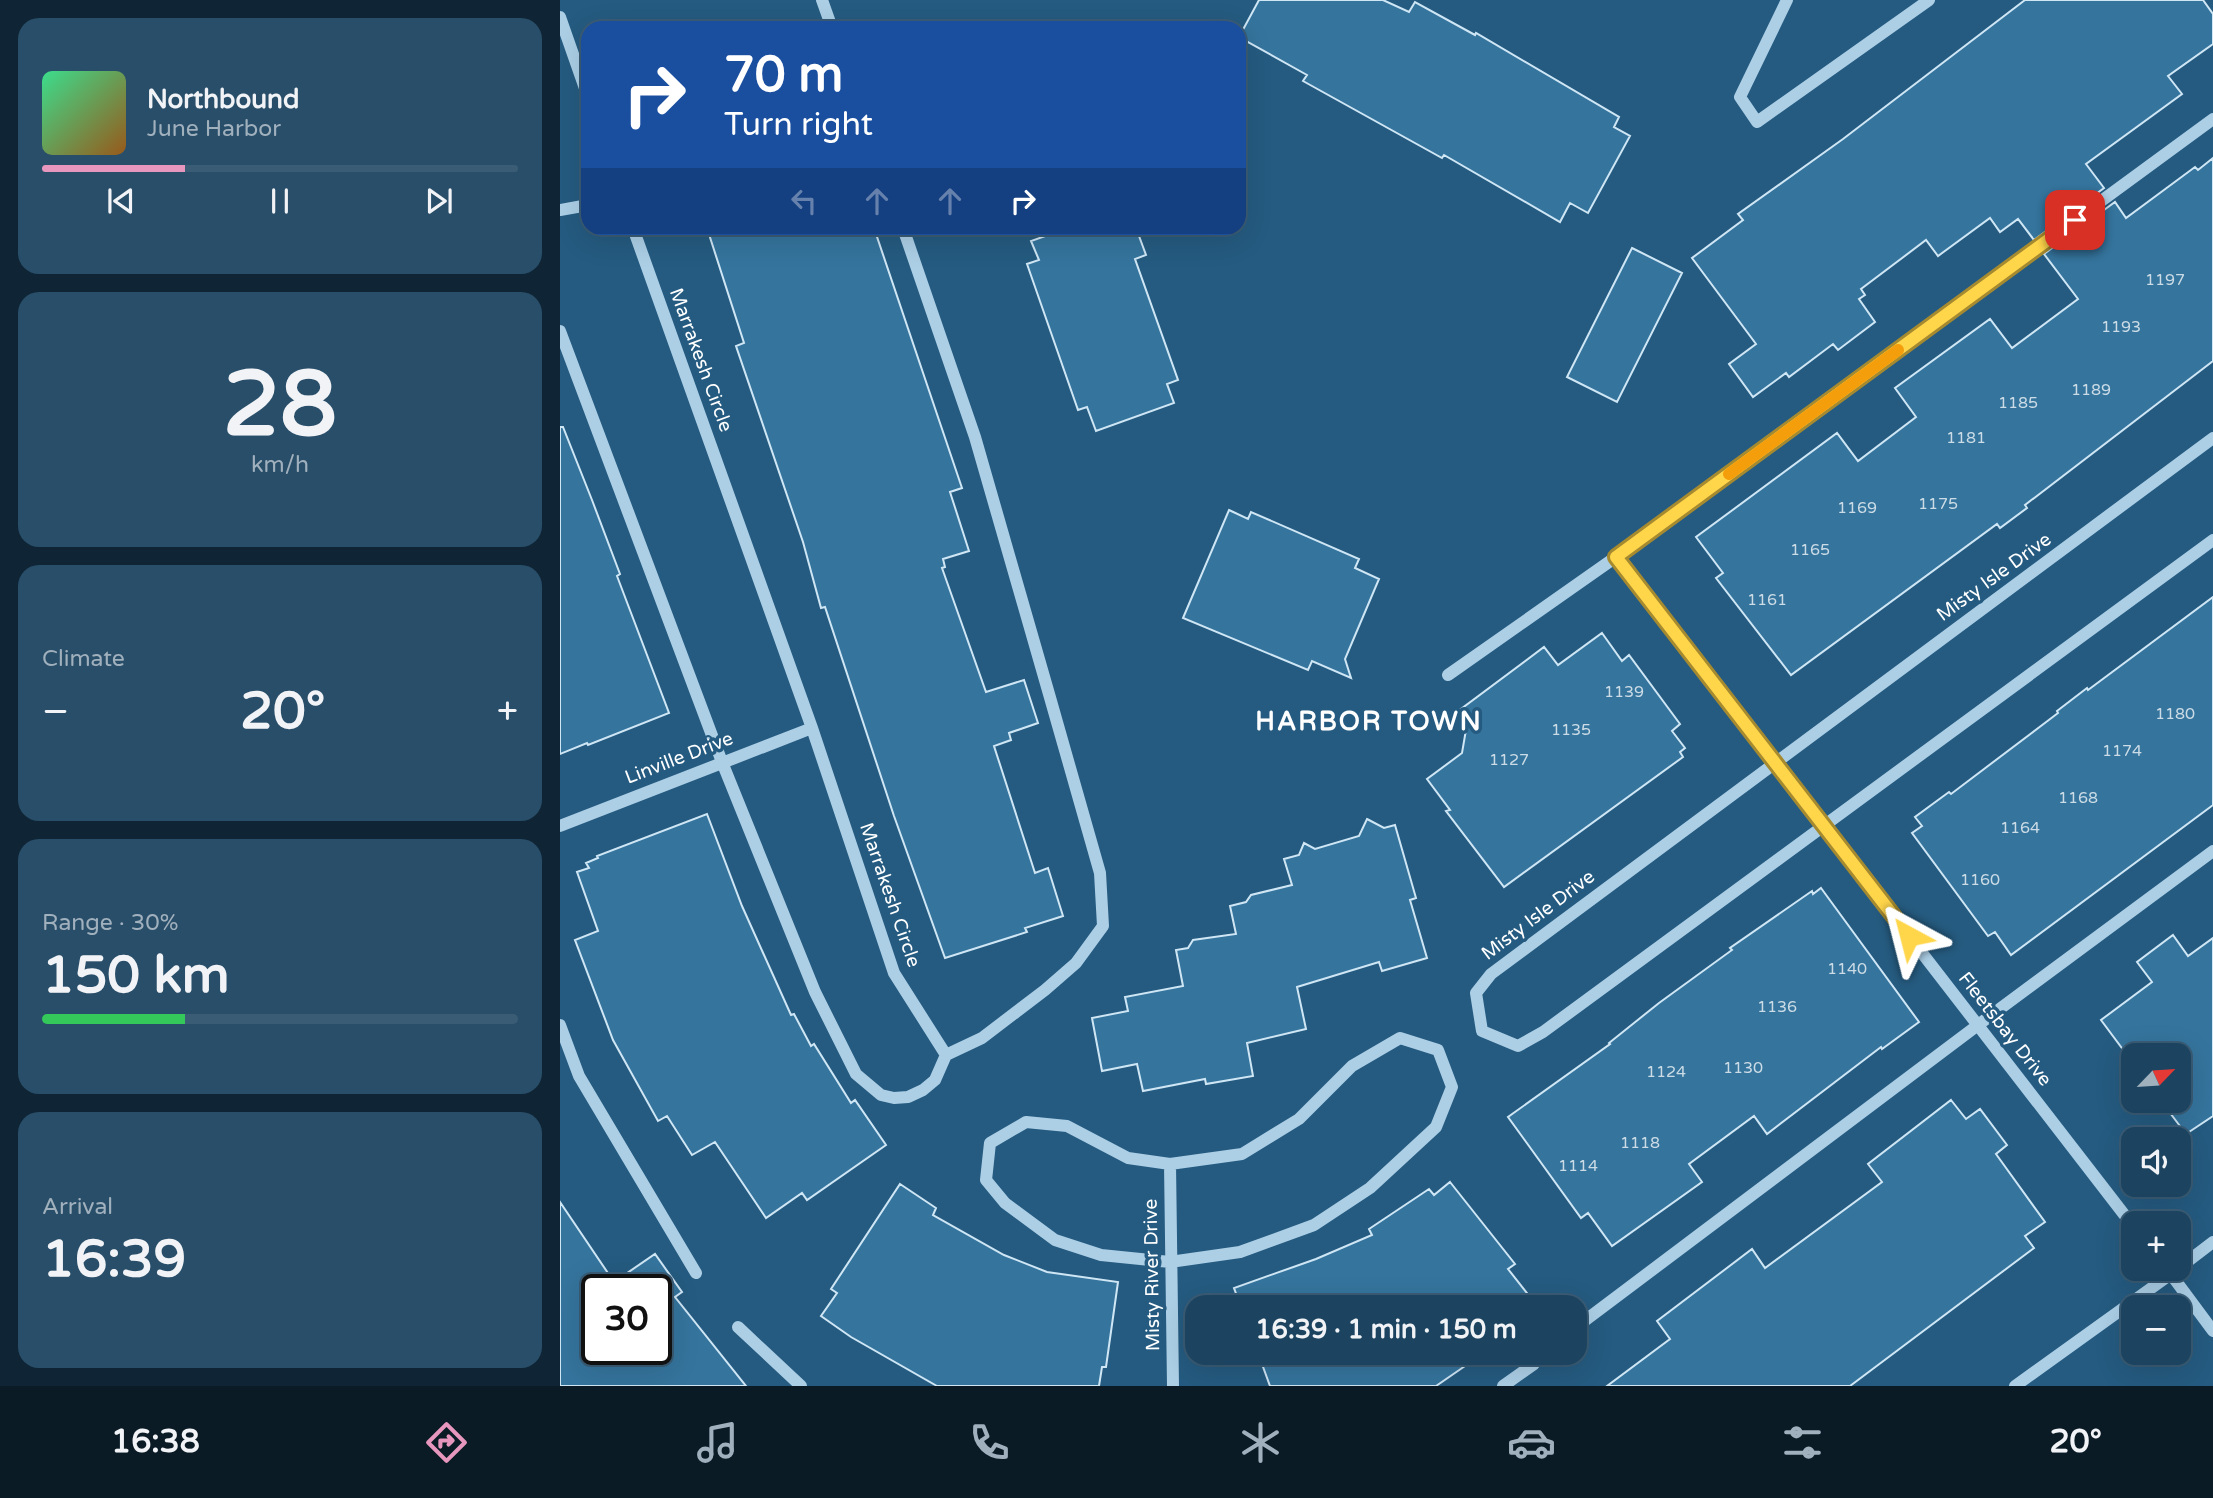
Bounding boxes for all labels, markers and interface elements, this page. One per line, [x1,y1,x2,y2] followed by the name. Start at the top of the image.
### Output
[724,46,843,105] text: 70 m
[609,49,700,140] icon: right
[147,84,299,115] text: Northbound
[724,106,873,144] text: Turn right
[147,115,281,143] text: June Harbor
[102,182,140,220] icon: previous
[261,182,299,220] icon: pause
[420,182,458,220] icon: next
[785,182,823,220] icon: left
[858,182,896,220] icon: ahead
[931,182,969,220] icon: ahead
[1004,182,1042,220] icon: right
[2045,190,2105,250] pin
[2056,201,2094,239] icon: arrive
[2145,270,2185,290] house number: 1197
[665,285,737,435] street label: Marrakesh Circle
[2101,317,2141,337] house number: 1193
[223,350,337,460] text: 28
[2071,380,2111,400] house number: 1189
[1998,393,2038,413] house number: 1185
[1946,428,1986,448] house number: 1181
[251,451,309,479] text: km/h
[1918,494,1958,514] house number: 1175
[1837,498,1877,518] house number: 1169
[1933,528,2055,626] street label: Misty Isle Drive
[1790,540,1830,560] house number: 1165
[1747,590,1787,610] house number: 1161
[42,645,125,673] text: Climate
[240,680,325,743] text: 20°
[1604,682,1644,702] house number: 1139
[42,689,69,735] text: −
[497,689,518,735] text: +
[2155,704,2195,724] house number: 1180
[1255,706,1483,737] district label: HARBOR TOWN
[1551,720,1591,740] house number: 1135
[622,727,736,789] street label: Linville Drive
[2102,741,2142,761] house number: 1174
[1489,750,1529,770] house number: 1127
[2058,788,2098,808] house number: 1168
[2000,818,2040,838] house number: 1164
[855,820,925,970] street label: Marrakesh Circle
[1477,865,1599,965] street label: Misty Isle Drive
[1960,870,2000,890] house number: 1160
[1872,899,1946,973] position arrow
[42,909,178,937] text: Range · 30%
[42,944,230,1007] text: 150 km
[1827,959,1867,979] house number: 1140
[1954,968,2056,1090] street label: Fleetsbay Drive
[1757,997,1797,1017] house number: 1136
[2121,1043,2191,1113] north arrow
[2121,1043,2191,1365] map controls
[1723,1058,1763,1078] house number: 1130
[1646,1062,1686,1082] house number: 1124
[2121,1127,2191,1197] button: sound
[1620,1133,1660,1153] house number: 1118
[1558,1156,1598,1176] house number: 1114
[42,1193,113,1221] text: Arrival
[1140,1199,1164,1351] street label: Misty River Drive
[2121,1211,2191,1281] button: +
[42,1228,186,1291] text: 16:39
[581,1274,672,1365] speed limit sign: 30
[2121,1295,2191,1365] button: −
[1255,1314,1517,1345] text: 16:39 · 1 min · 150 m
[422,1418,471,1467] icon: directions
[693,1418,742,1467] icon: music
[965,1418,1014,1467] icon: phone
[1236,1418,1285,1467] icon: climate
[1507,1418,1556,1467] icon: car
[1778,1418,1827,1467] icon: filters
[111,1423,200,1461] text: 16:38
[2049,1423,2102,1461] text: 20°

